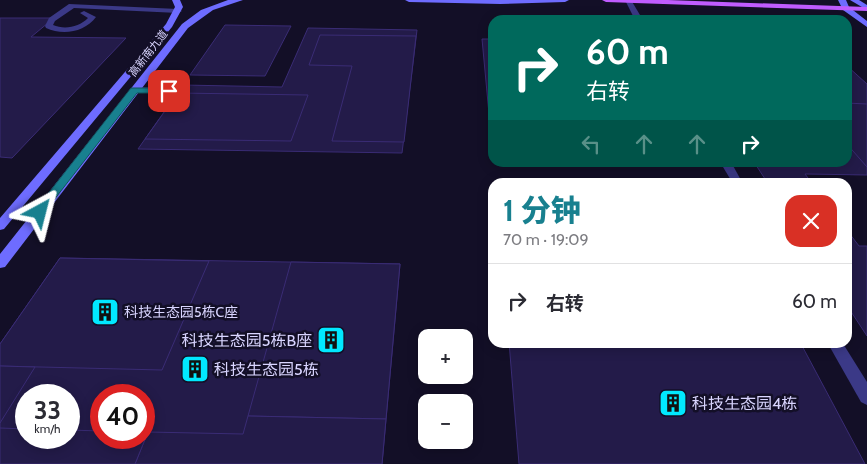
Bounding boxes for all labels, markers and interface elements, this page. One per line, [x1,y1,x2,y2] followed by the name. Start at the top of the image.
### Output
[126,27,170,79] street label: 高新南九道
[586,30,669,73] text: 60 m
[503,35,568,100] icon: right
[148,70,190,112] pin
[155,77,183,105] icon: arrive
[586,78,630,105] text: 右转
[577,130,605,158] icon: left
[630,130,658,158] icon: ahead
[683,130,711,158] icon: ahead
[736,130,764,158] icon: right
[13,185,65,237] position arrow
[503,192,581,229] text: 1 分钟
[785,195,837,247] button: close
[503,230,589,249] text: 70 m · 19:09
[503,287,531,315] icon: right
[792,290,837,313] text: 60 m
[546,292,584,315] text: 右转
[90,297,120,327] building icon: 科技生态园5栋C座
[124,303,238,321] place label: 科技生态园5栋C座
[316,325,346,355] building icon: 科技生态园5栋B座
[418,329,473,449] map controls
[418,329,473,384] button: +
[182,331,312,350] place label: 科技生态园5栋B座
[180,354,210,384] building icon: 科技生态园5栋
[214,360,319,379] place label: 科技生态园5栋
[90,384,155,449] speed limit sign: 40
[658,388,688,418] building icon: 科技生态园4栋
[418,394,473,449] button: −
[692,394,797,413] place label: 科技生态园4栋
[34,395,61,425] text: 33
[34,421,61,436] text: km/h

